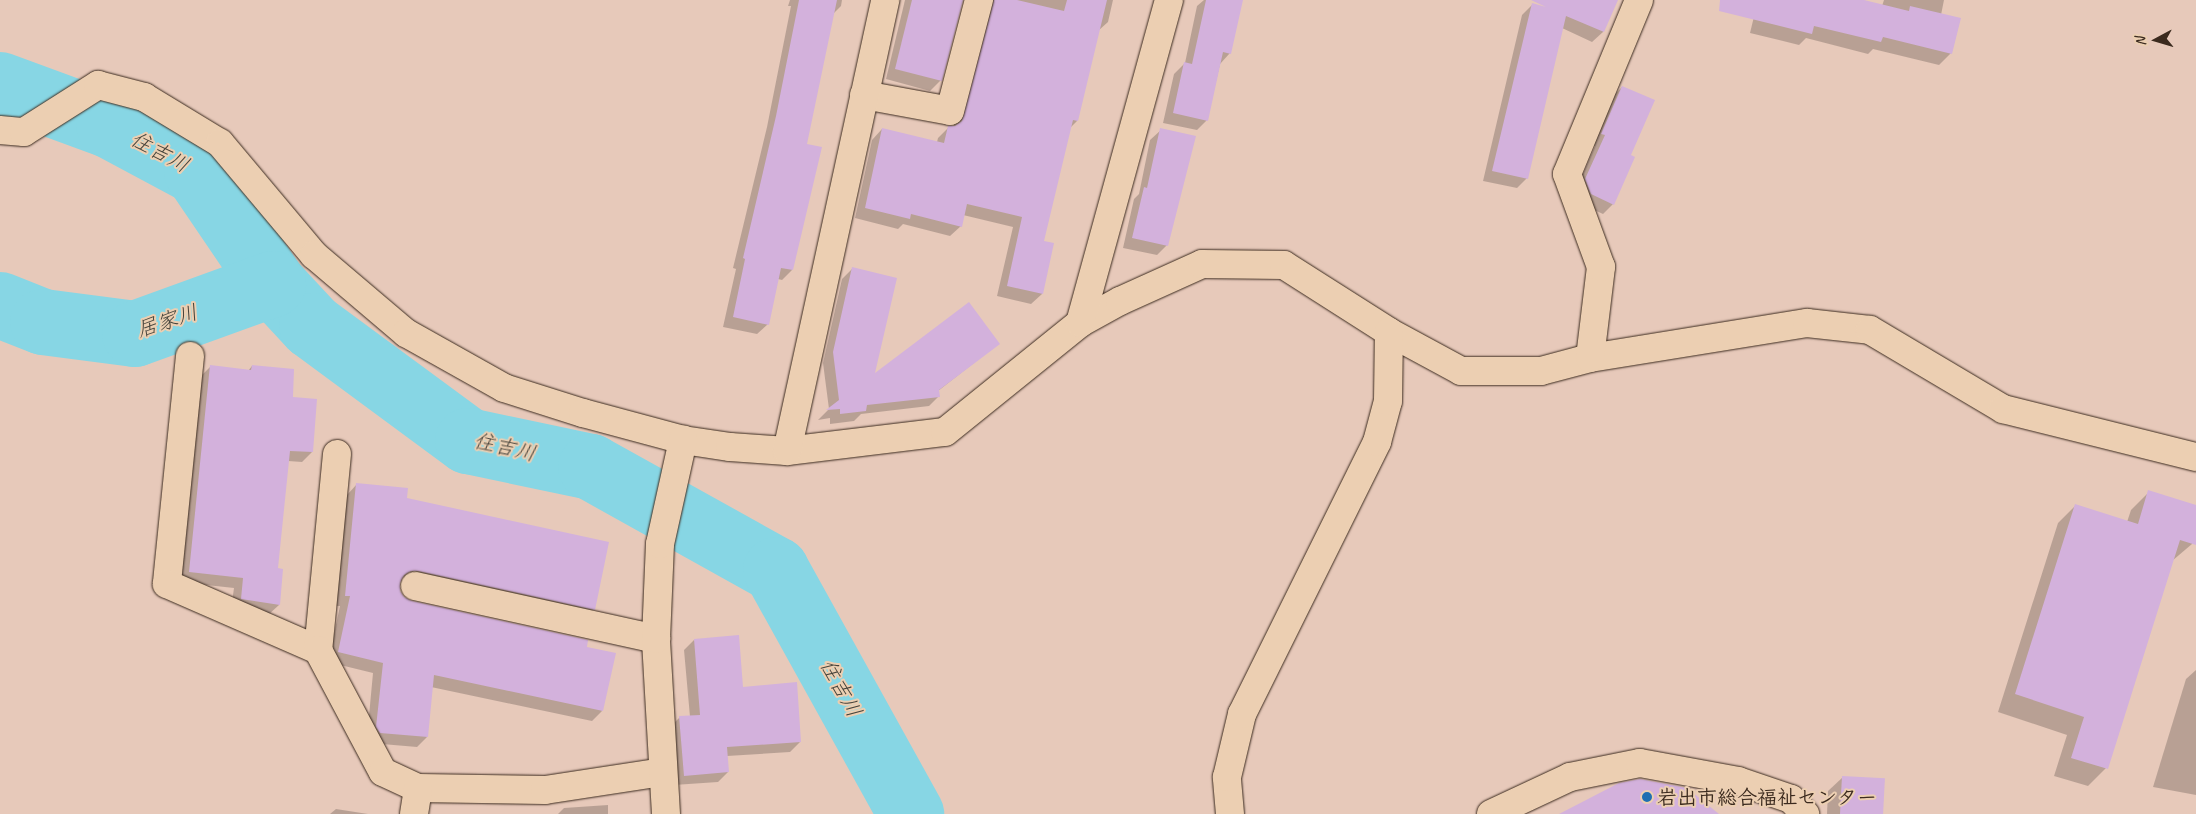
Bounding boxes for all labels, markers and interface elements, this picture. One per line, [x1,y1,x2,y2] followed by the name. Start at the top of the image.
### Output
[2131,15,2181,65] north arrow
[2132,36,2149,47] text: N
[126,126,194,178] water label: 住吉川
[133,299,201,343] water label: 居家川
[471,428,539,466] water label: 住吉川
[815,654,867,722] water label: 住吉川
[1657,785,1877,809] place label: 岩出市総合福祉センター
[1641,791,1653,803] marker: 岩出市総合福祉センター

